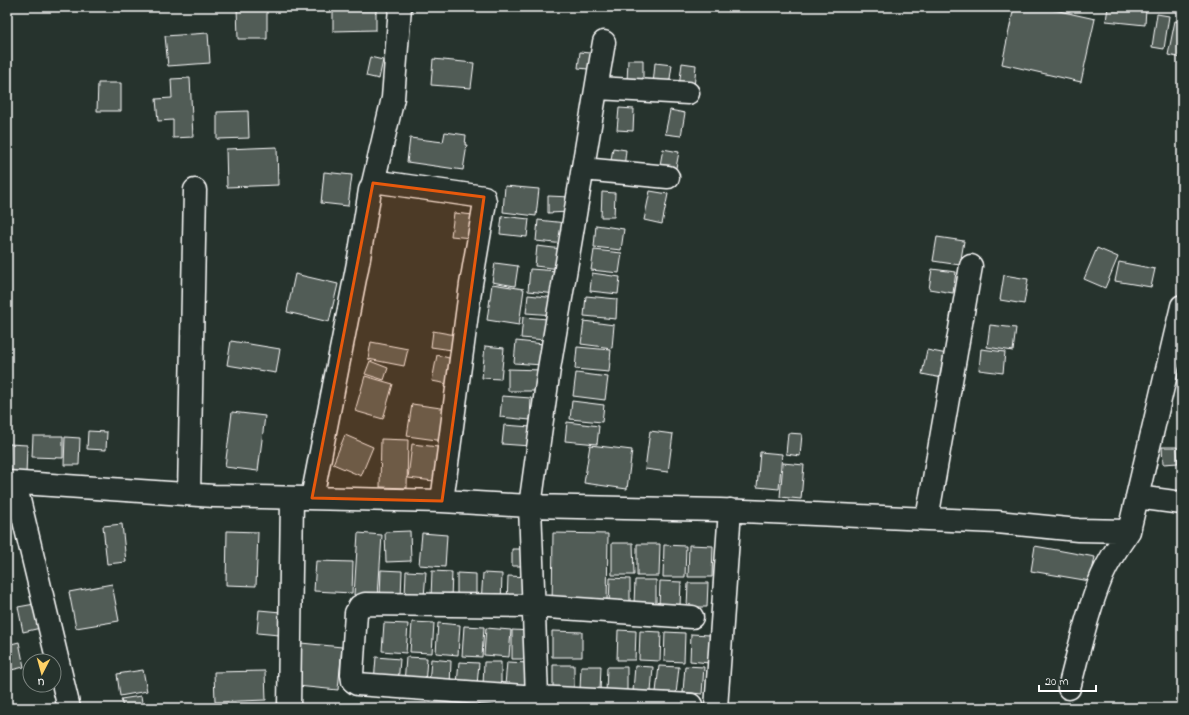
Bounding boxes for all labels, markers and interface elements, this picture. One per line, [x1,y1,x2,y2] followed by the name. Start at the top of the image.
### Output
[22,653,62,693] north arrow
[1039,667,1096,693] scale bar
[1045,673,1068,691] text: 20 m
[37,674,45,690] text: U

